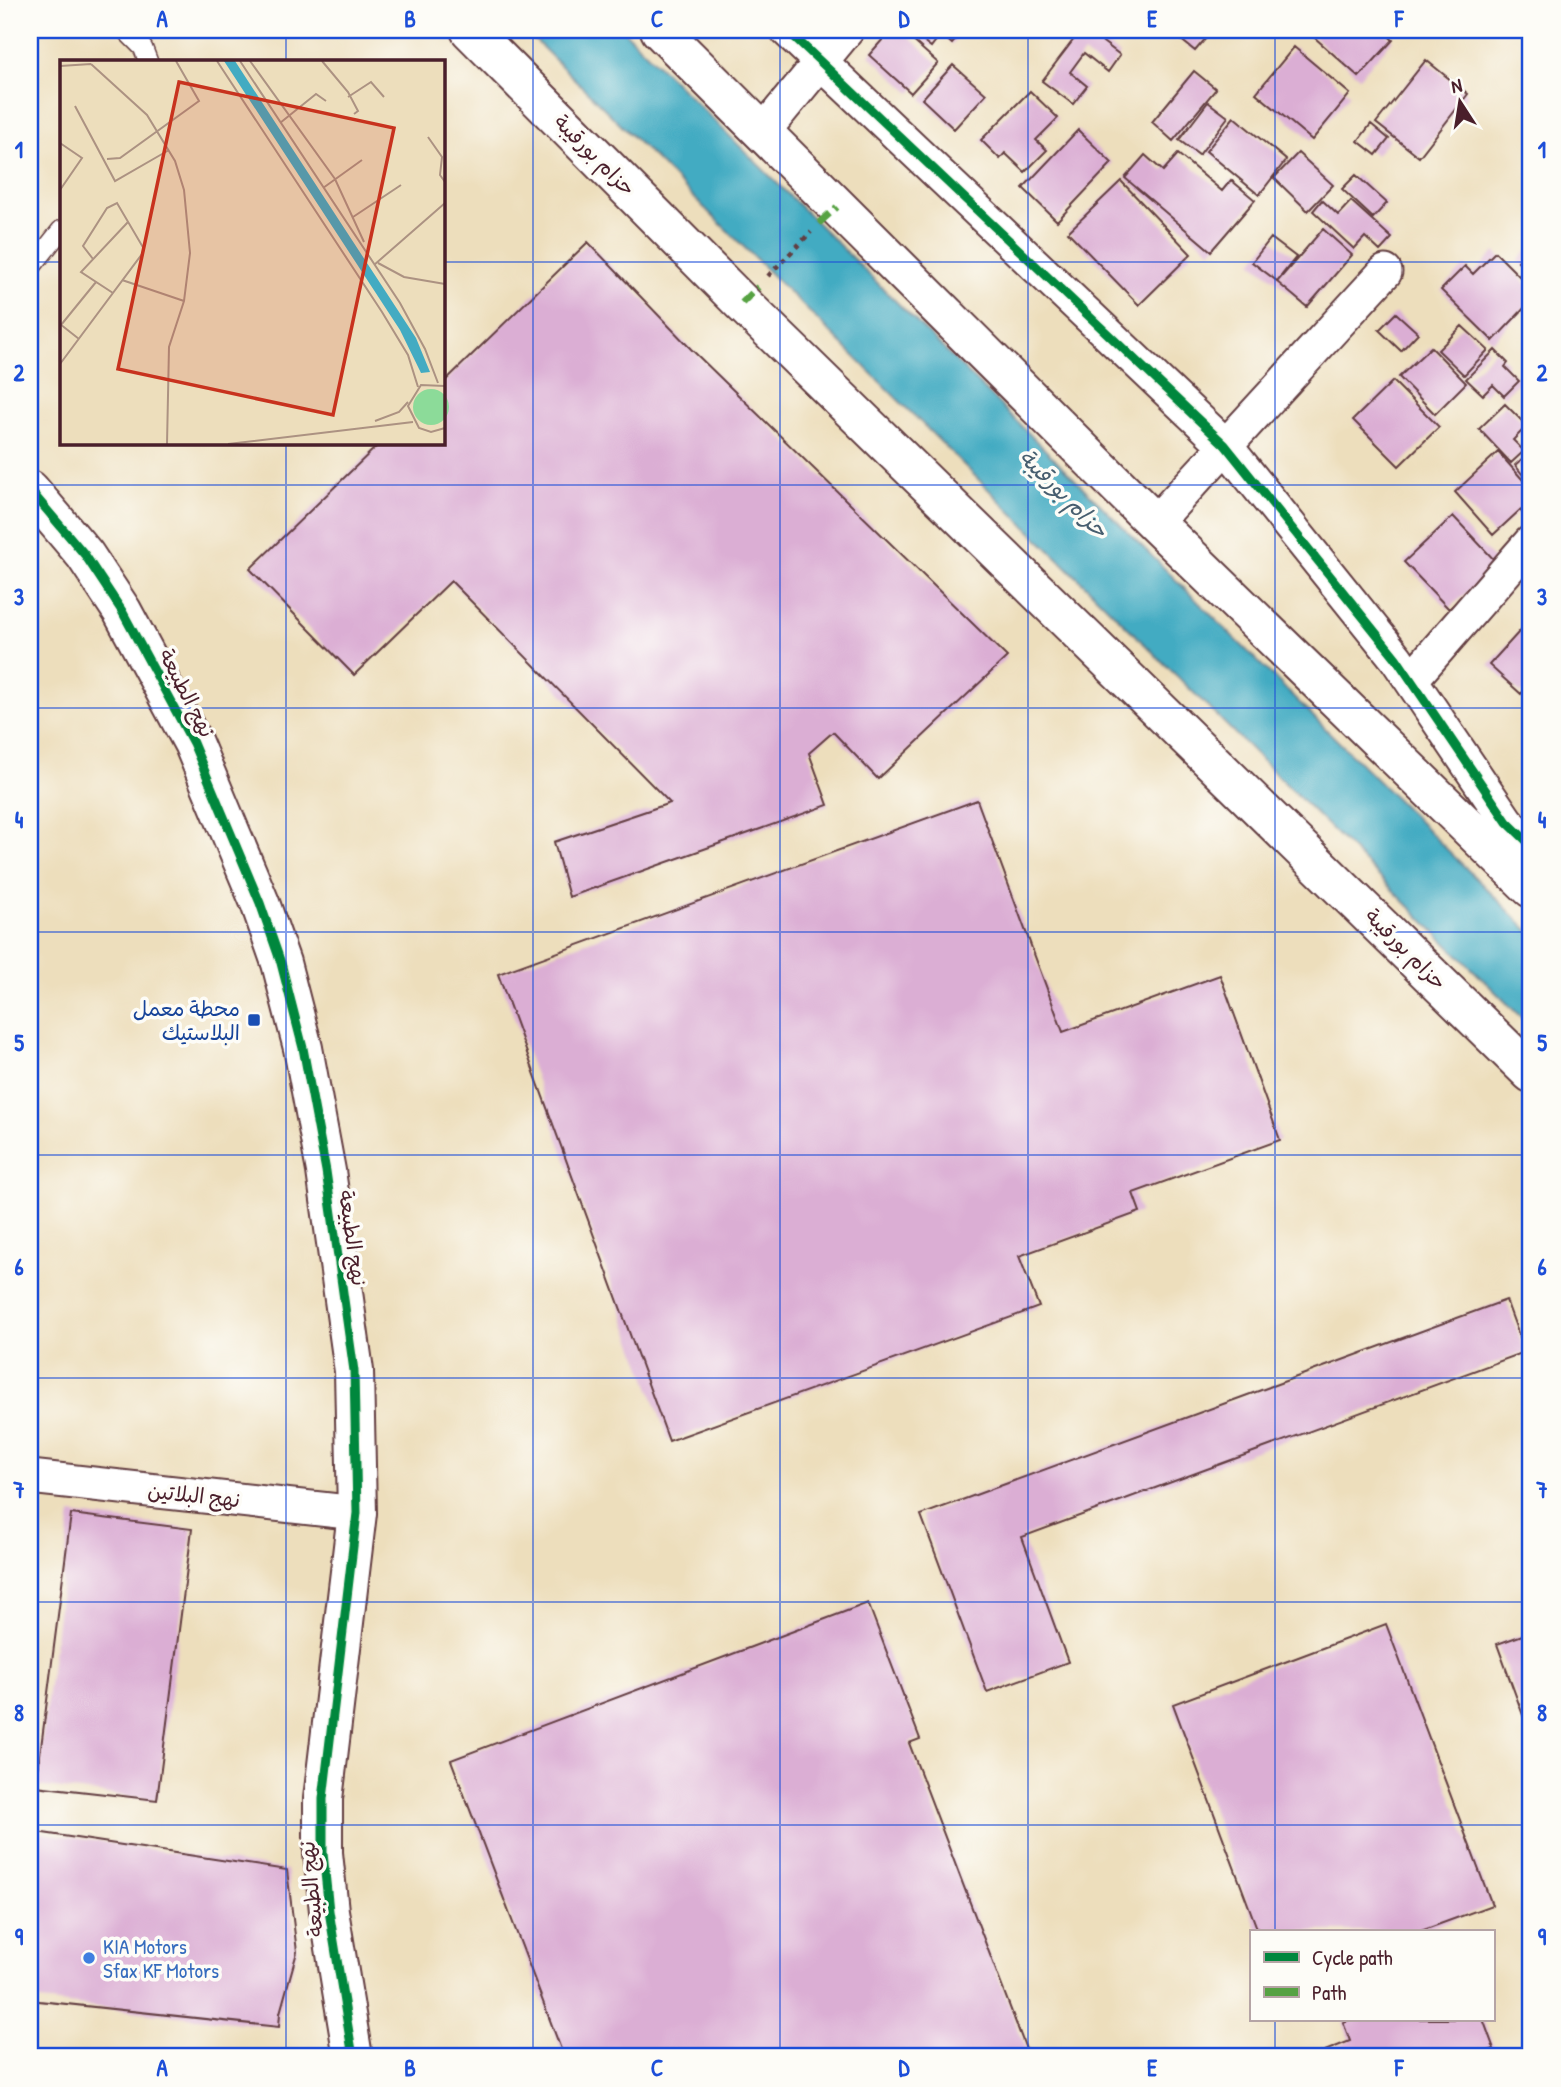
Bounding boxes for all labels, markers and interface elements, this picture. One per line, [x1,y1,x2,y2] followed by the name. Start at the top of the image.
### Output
[156,3,168,34] text: A
[404,3,416,34] text: B
[651,3,663,34] text: C
[899,3,911,34] text: D
[1147,3,1158,34] text: E
[1394,3,1405,34] text: F
[60,60,444,444] inset map
[1424,66,1494,136] north arrow
[1449,72,1464,99] text: N
[546,108,642,204] street label: حزام بورقيبة
[15,134,23,165] text: 1
[1538,134,1546,165] text: 1
[14,357,25,388] text: 2
[1537,357,1548,388] text: 2
[1010,442,1116,547] water label: حزام بورقيبة
[14,581,24,612] text: 3
[1537,581,1547,612] text: 3
[152,644,222,742] street label: نهج الطبيعة
[15,804,24,835] text: 4
[1538,804,1547,835] text: 4
[1357,902,1453,998] street label: حزام بورقيبة
[133,994,240,1047] place label: محطة معمل البلاستيك
[246,1012,262,1028] marker: محطة معمل البلاستيك
[14,1027,24,1058] text: 5
[1537,1027,1547,1058] text: 5
[332,1188,374,1288] street label: نهج الطبيعة
[14,1251,24,1282] text: 6
[1537,1251,1547,1282] text: 6
[12,1474,25,1505] text: 7
[1535,1474,1548,1505] text: 7
[146,1476,242,1514] street label: نهج البلاتين
[14,1697,24,1728] text: 8
[1537,1697,1547,1728] text: 8
[292,1840,330,1938] street label: نهج الطبيعة
[15,1921,24,1952] text: 9
[1538,1921,1547,1952] text: 9
[1250,1930,1494,2021] legend
[103,1932,219,1985] place label: KIA Motors Sfax KF Motors
[1312,1943,1393,1972] text: Cycle path
[81,1950,97,1966] marker: KIA Motors Sfax KF Motors
[1312,1978,1347,2007] text: Path
[156,2052,168,2083] text: A
[404,2052,416,2083] text: B
[651,2052,663,2083] text: C
[899,2052,911,2083] text: D
[1147,2052,1158,2083] text: E
[1394,2052,1405,2083] text: F

